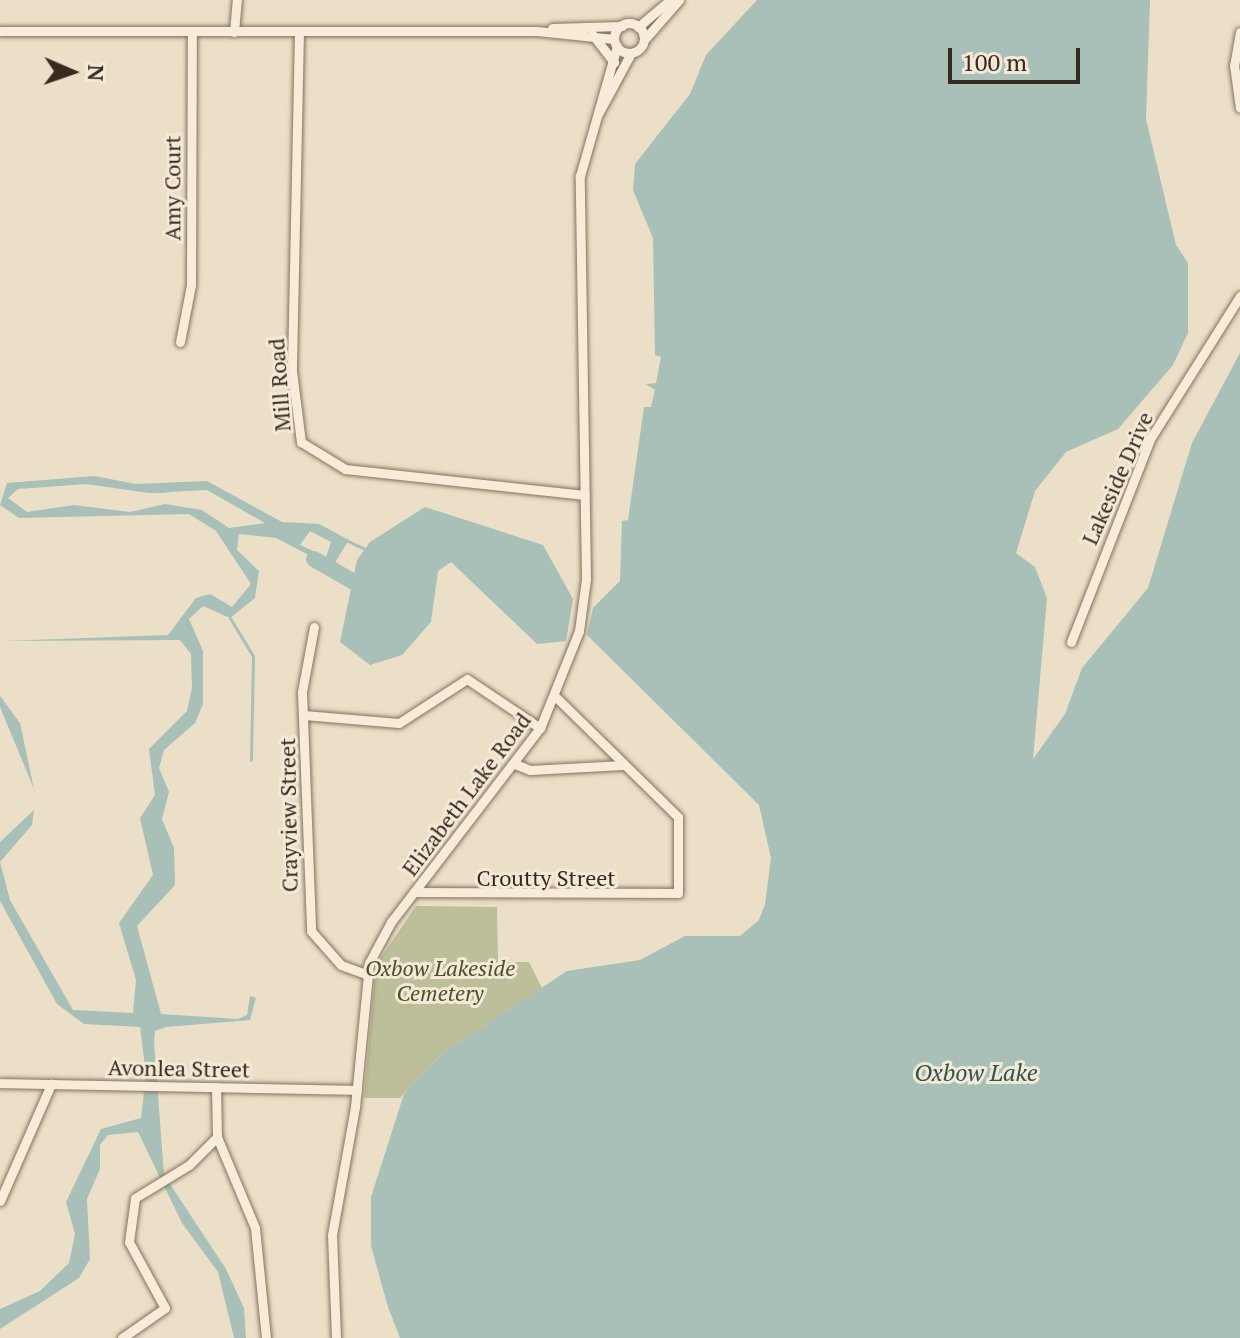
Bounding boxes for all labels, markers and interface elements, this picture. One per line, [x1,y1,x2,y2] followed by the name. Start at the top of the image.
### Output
[32,32,112,112] north arrow
[952,32,1084,82] scale bar
[962,46,1027,78] text: 100 m
[82,64,111,82] text: N
[159,135,185,241] street label: Amy Court
[263,338,295,432] street label: Mill Road
[1076,408,1158,548] street label: Lakeside Drive
[396,707,536,881] street label: Elizabeth Lake Road
[273,738,303,892] street label: Crayview Street
[477,865,615,891] street label: Croutty Street
[365,954,515,1006] park label: Oxbow Lakeside Cemetery
[108,1054,250,1082] street label: Avonlea Street
[914,1059,1038,1087] water label: Oxbow Lake

